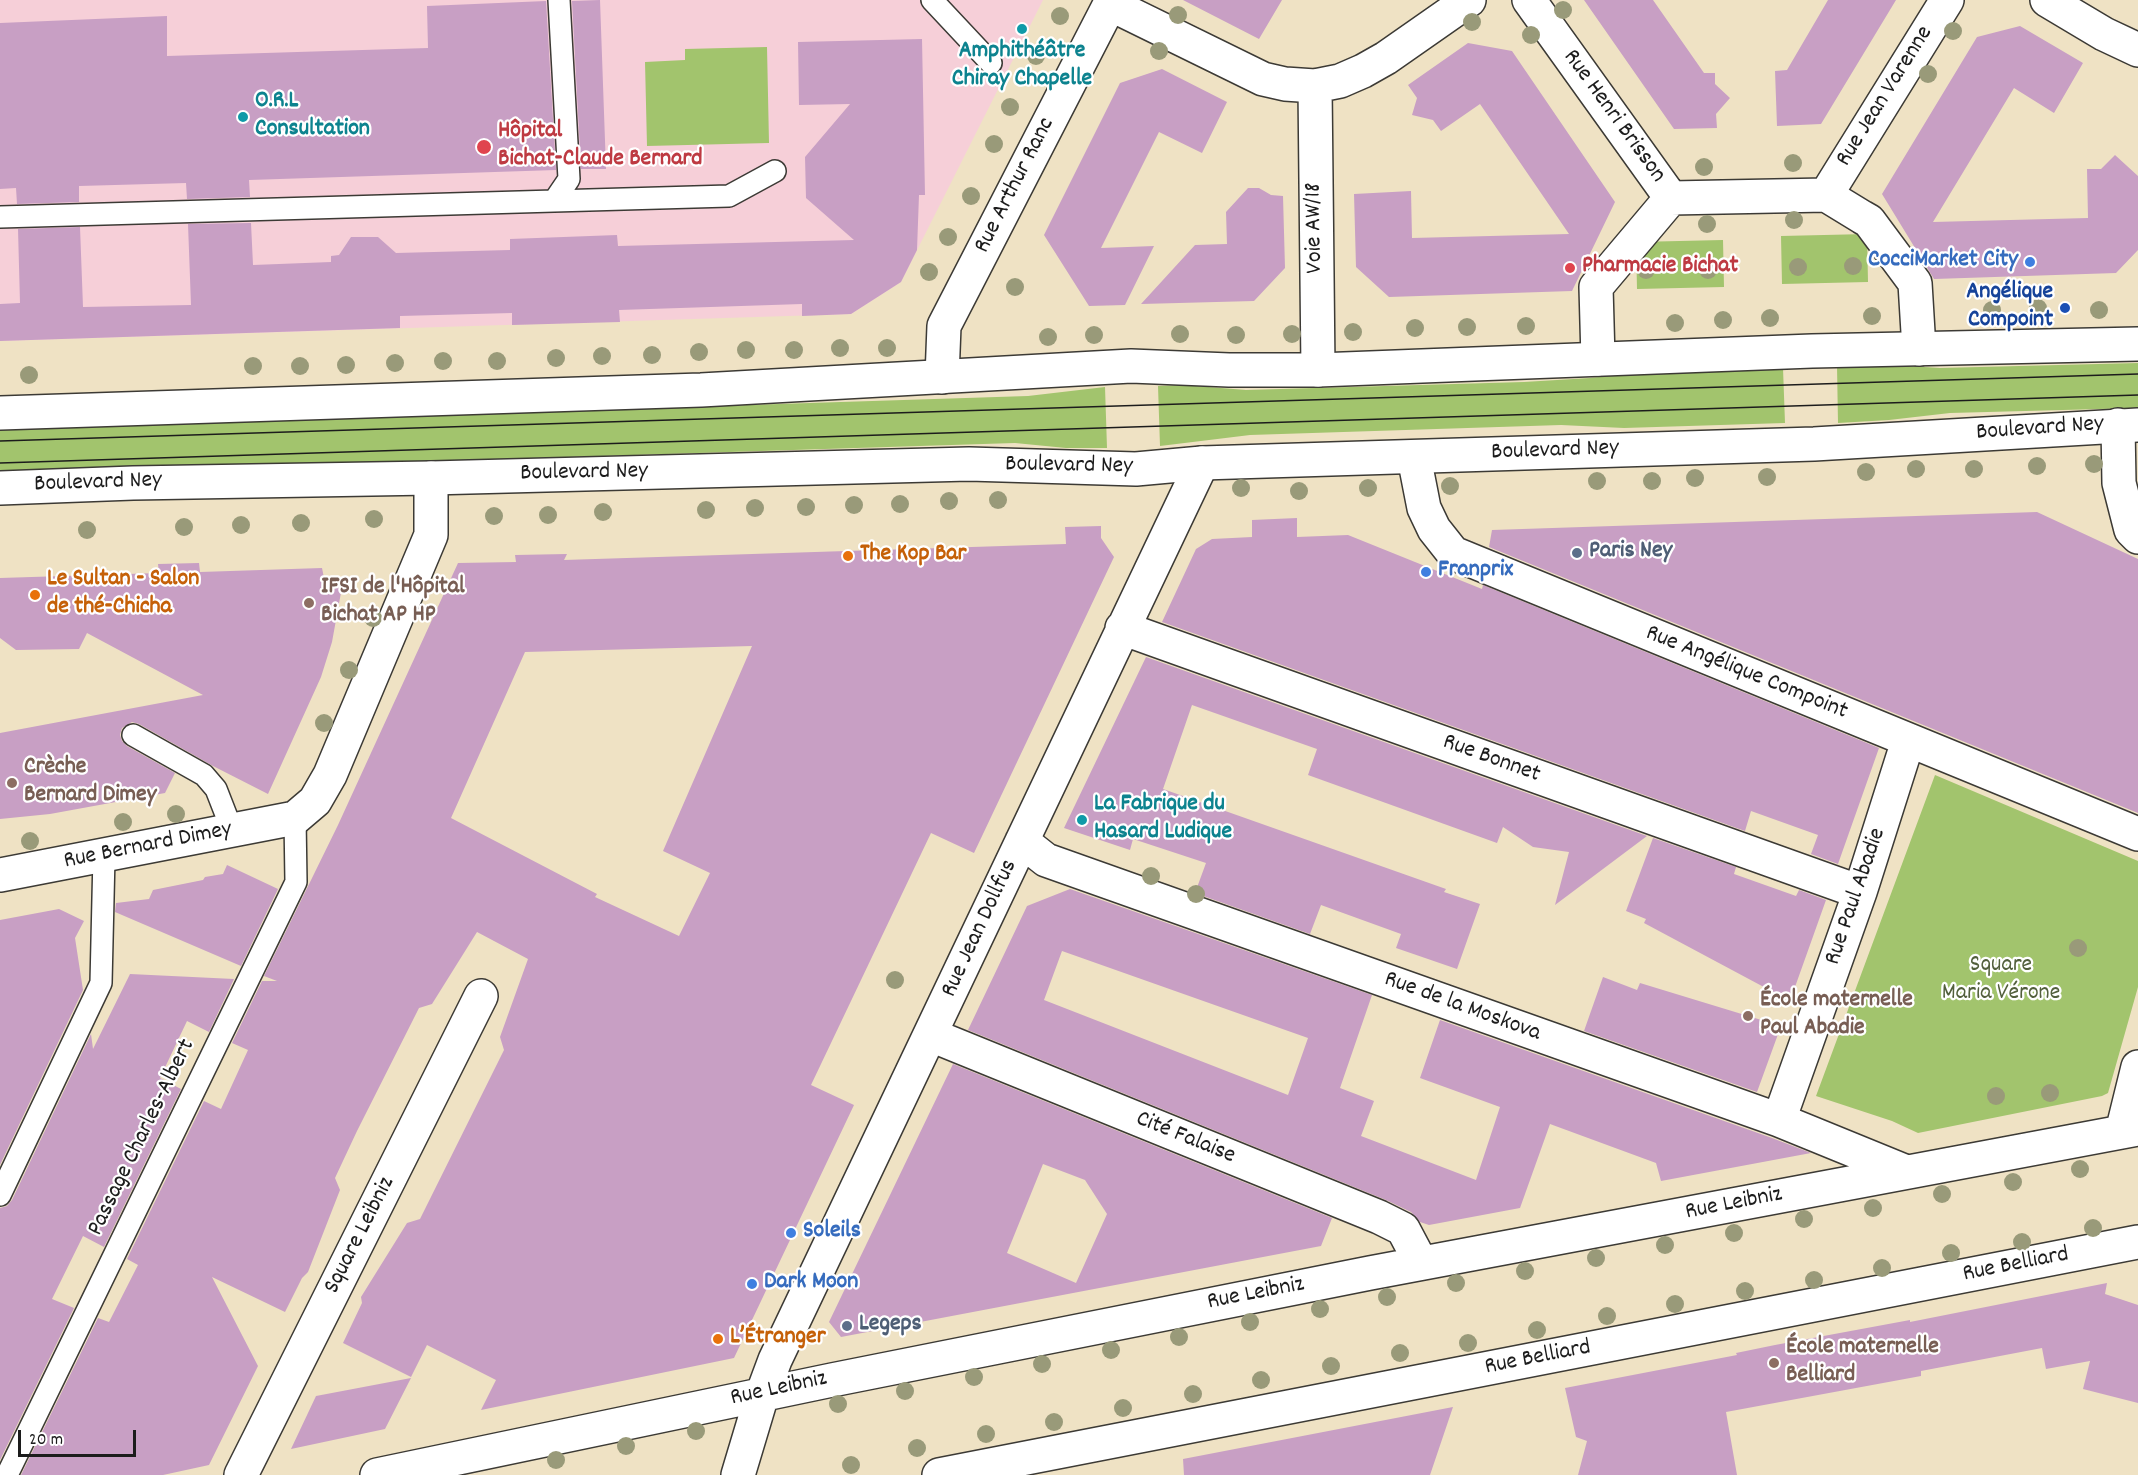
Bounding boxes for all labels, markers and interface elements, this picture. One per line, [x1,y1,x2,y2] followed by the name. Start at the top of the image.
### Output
[1831,21,1941,173] street label: Rue Jean Varenne
[1015,22,1029,36] marker: Amphithéâtre Chiray Chapelle
[952,39,1092,95] place label: Amphithéâtre Chiray Chapelle
[1555,45,1671,189] street label: Rue Henri Brisson
[255,89,370,145] place label: O.R.L Consultation
[236,110,250,124] marker: O.R.L Consultation
[969,113,1063,259] street label: Rue Arthur Ranc
[498,119,703,175] place label: Hôpital Bichat-Claude Bernard
[475,138,493,156] marker: Hôpital Bichat-Claude Bernard
[1301,182,1331,274] street label: Voie AW/18
[1868,248,2018,276] place label: CocciMarket City
[1582,254,1738,282] place label: Pharmacie Bichat
[2023,255,2037,269] marker: CocciMarket City
[1563,261,1577,275] marker: Pharmacie Bichat
[1966,280,2053,336] place label: Angélique Compoint
[2058,301,2072,315] marker: Angélique Compoint
[1975,411,2105,449] street label: Boulevard Ney
[1491,435,1619,469] street label: Boulevard Ney
[1005,451,1133,483] street label: Boulevard Ney
[520,458,648,490] street label: Boulevard Ney
[34,467,162,501] street label: Boulevard Ney
[1589,539,1672,567] place label: Paris Ney
[860,542,967,570] place label: The Kop Bar
[1570,546,1584,560] marker: Paris Ney
[841,549,855,563] marker: The Kop Bar
[1438,558,1513,586] place label: Franprix
[1419,565,1433,579] marker: Franprix
[47,567,199,623] place label: Le Sultan - Salon de thé-Chicha
[321,575,465,631] place label: IFSI de l'Hôpital Bichat AP HP
[28,588,42,602] marker: Le Sultan - Salon de thé-Chicha
[302,596,316,610] marker: IFSI de l'Hôpital Bichat AP HP
[1641,620,1851,728] street label: Rue Angélique Compoint
[1438,729,1544,791] street label: Rue Bonnet
[24,755,156,811] place label: Crèche Bernard Dimey
[5,776,19,790] marker: Crèche Bernard Dimey
[1094,792,1232,848] place label: La Fabrique du Hasard Ludique
[1075,813,1089,827] marker: La Fabrique du Hasard Ludique
[62,817,234,877] street label: Rue Bernard Dimey
[1820,825,1894,969] street label: Rue Paul Abadie
[937,856,1025,1002] street label: Rue Jean Dollfus
[1942,953,2060,1009] park label: Square Maria Vérone
[1380,966,1544,1050] street label: Rue de la Moskova
[1760,988,1913,1044] place label: École maternelle Paul Abadie
[1741,1009,1755,1023] marker: École maternelle Paul Abadie
[83,1035,203,1241] street label: Passage Charles-Albert
[1131,1106,1239,1172] street label: Cité Falaise
[319,1173,403,1299] street label: Square Leibniz
[1683,1182,1785,1228] street label: Rue Leibniz
[803,1219,861,1247] place label: Soleils
[784,1226,798,1240] marker: Soleils
[1961,1242,2071,1290] street label: Rue Belliard
[764,1270,858,1298] place label: Dark Moon
[1205,1272,1307,1318] street label: Rue Leibniz
[745,1277,759,1291] marker: Dark Moon
[859,1312,922,1340] place label: Legeps
[840,1319,854,1333] marker: Legeps
[730,1325,826,1353] place label: L’Étranger
[711,1332,725,1346] marker: L’Étranger
[1483,1335,1593,1383] street label: Rue Belliard
[1786,1335,1939,1391] place label: École maternelle Belliard
[1767,1356,1781,1370] marker: École maternelle Belliard
[728,1366,830,1414] street label: Rue Leibniz
[21,1418,140,1456] scale bar
[29,1428,63,1453] text: 20 m

